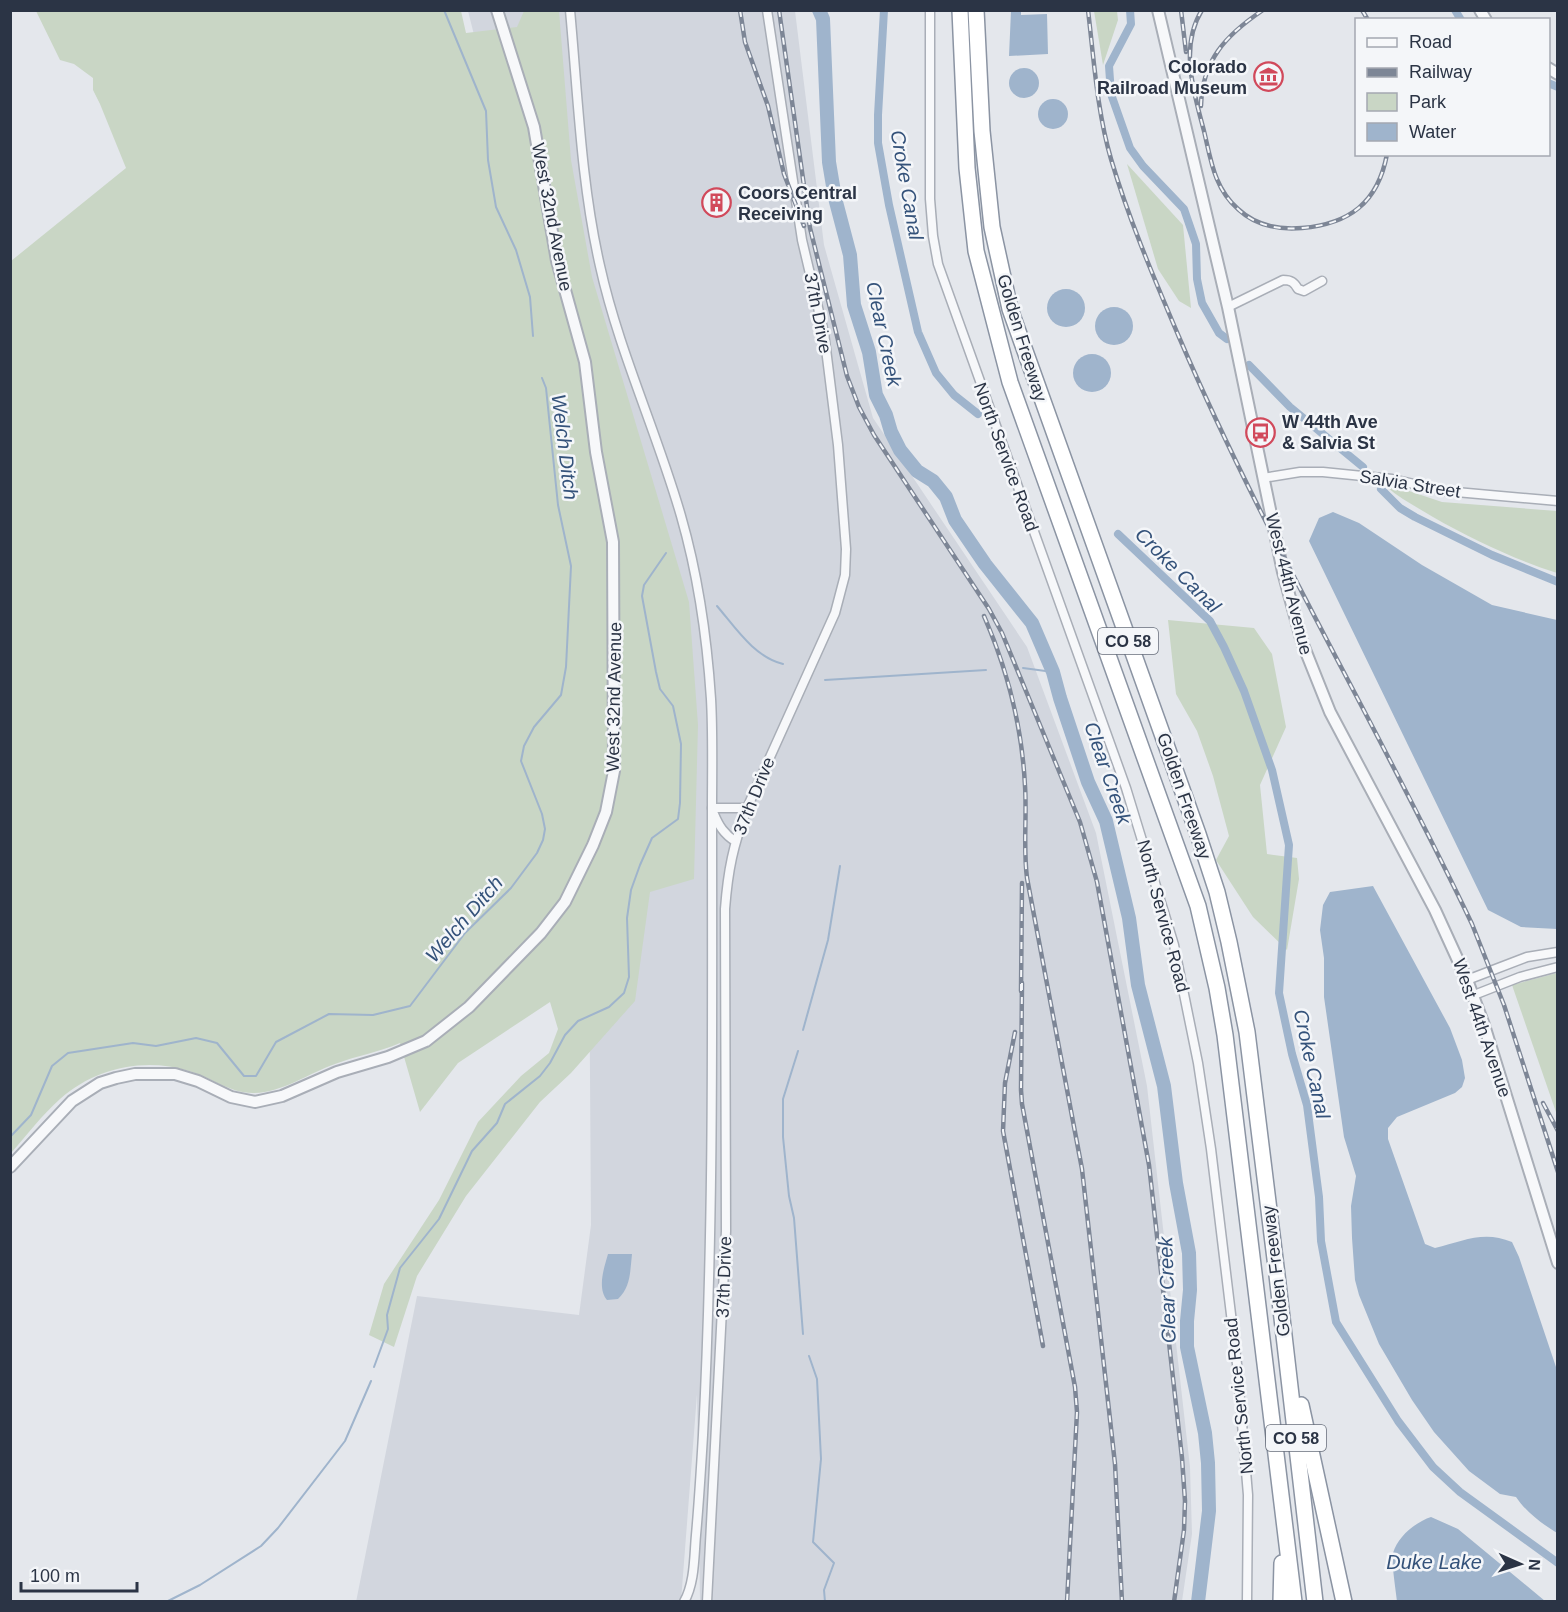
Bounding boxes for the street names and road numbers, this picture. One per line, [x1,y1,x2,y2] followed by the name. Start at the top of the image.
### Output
[528,141,576,293] street label: West 32nd Avenue
[800,271,836,355] street label: 37th Drive
[993,272,1051,404] street label: Golden Freeway
[970,380,1042,534] street label: North Service Road
[1358,466,1462,502] street label: Salvia Street
[1262,511,1316,657] street label: West 44th Avenue
[603,622,625,772] street label: West 32nd Avenue
[1098,628,1158,654] road number: CO 58
[1153,730,1215,862] street label: Golden Freeway
[729,754,779,838] street label: 37th Drive
[1133,838,1193,994] street label: North Service Road
[1449,956,1515,1100] street label: West 44th Avenue
[1258,1204,1294,1338] street label: Golden Freeway
[713,1236,735,1318] street label: 37th Drive
[1221,1317,1257,1475] street label: North Service Road
[1266,1425,1326,1451] road number: CO 58

